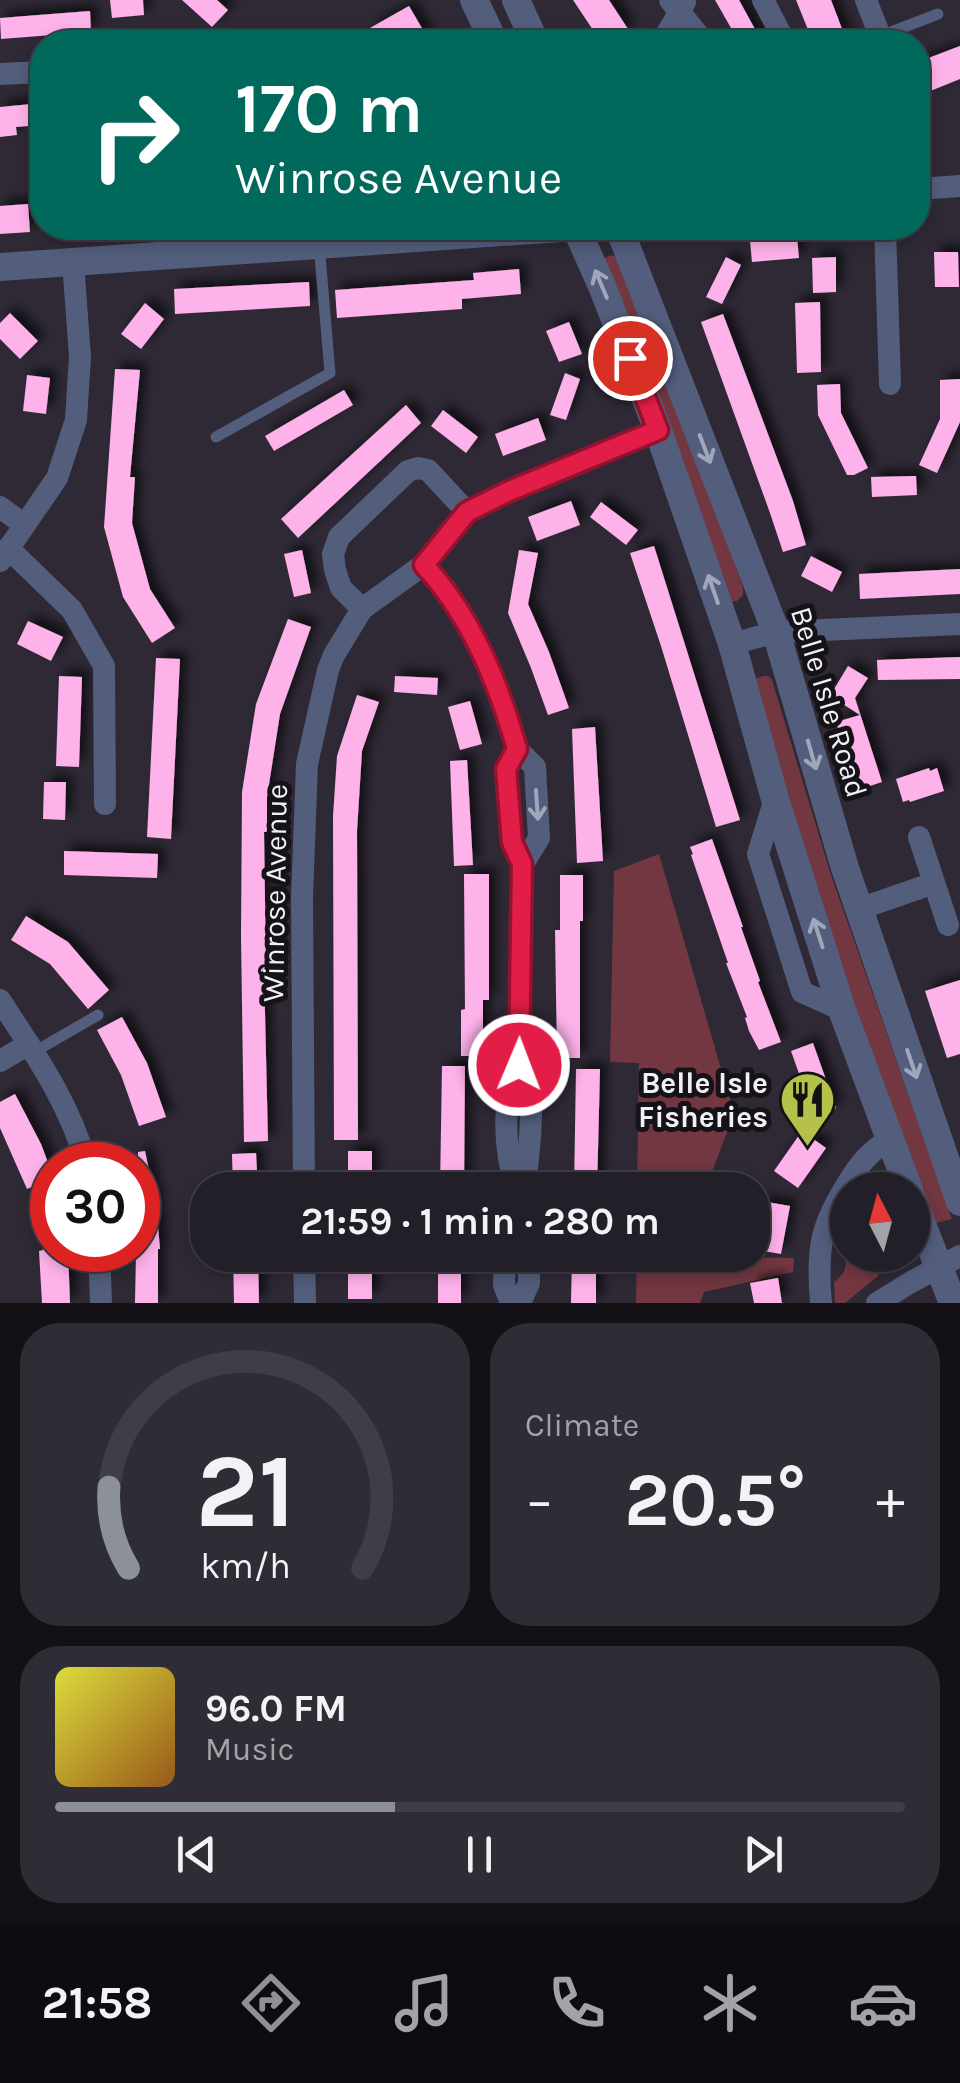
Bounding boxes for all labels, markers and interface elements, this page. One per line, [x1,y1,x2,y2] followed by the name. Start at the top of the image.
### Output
[235,68,423,150] text: 170 m
[70,70,200,200] icon: right
[235,152,562,204] text: Winrose Avenue
[591,269,609,300] one-way arrow
[588,316,673,401] pin
[603,331,658,386] icon: arrive
[697,432,715,463] one-way arrow
[703,575,721,606] one-way arrow
[783,602,875,802] street label: Belle Isle Road
[804,739,822,771] one-way arrow
[255,784,295,1002] street label: Winrose Avenue
[528,789,547,821] one-way arrow
[807,918,825,950] one-way arrow
[467,1013,571,1117] position arrow
[905,1048,923,1080] one-way arrow
[638,1065,768,1135] place label: Belle Isle Fisheries
[777,1070,837,1149] restaurant icon: Belle Isle Fisheries
[30,1142,160,1272] speed limit sign: 30
[830,1172,930,1272] north arrow
[830,1172,930,1272] map controls
[300,1199,660,1244] text: 21:59 · 1 min · 280 m
[525,1407,639,1444] text: Climate
[195,1431,295,1552] text: 21
[624,1456,806,1544] text: 20.5°
[525,1468,554,1532] text: −
[876,1468,905,1532] text: +
[200,1545,290,1587] text: km/h
[205,1686,347,1731] text: 96.0 FM
[205,1731,294,1768] text: Music
[169,1827,224,1882] icon: previous
[452,1827,507,1882] icon: pause
[736,1827,791,1882] icon: next
[236,1968,306,2038] icon: directions
[389,1968,459,2038] icon: music
[542,1968,612,2038] icon: phone
[695,1968,765,2038] icon: climate
[848,1968,918,2038] icon: car
[42,1977,152,2029] text: 21:58

